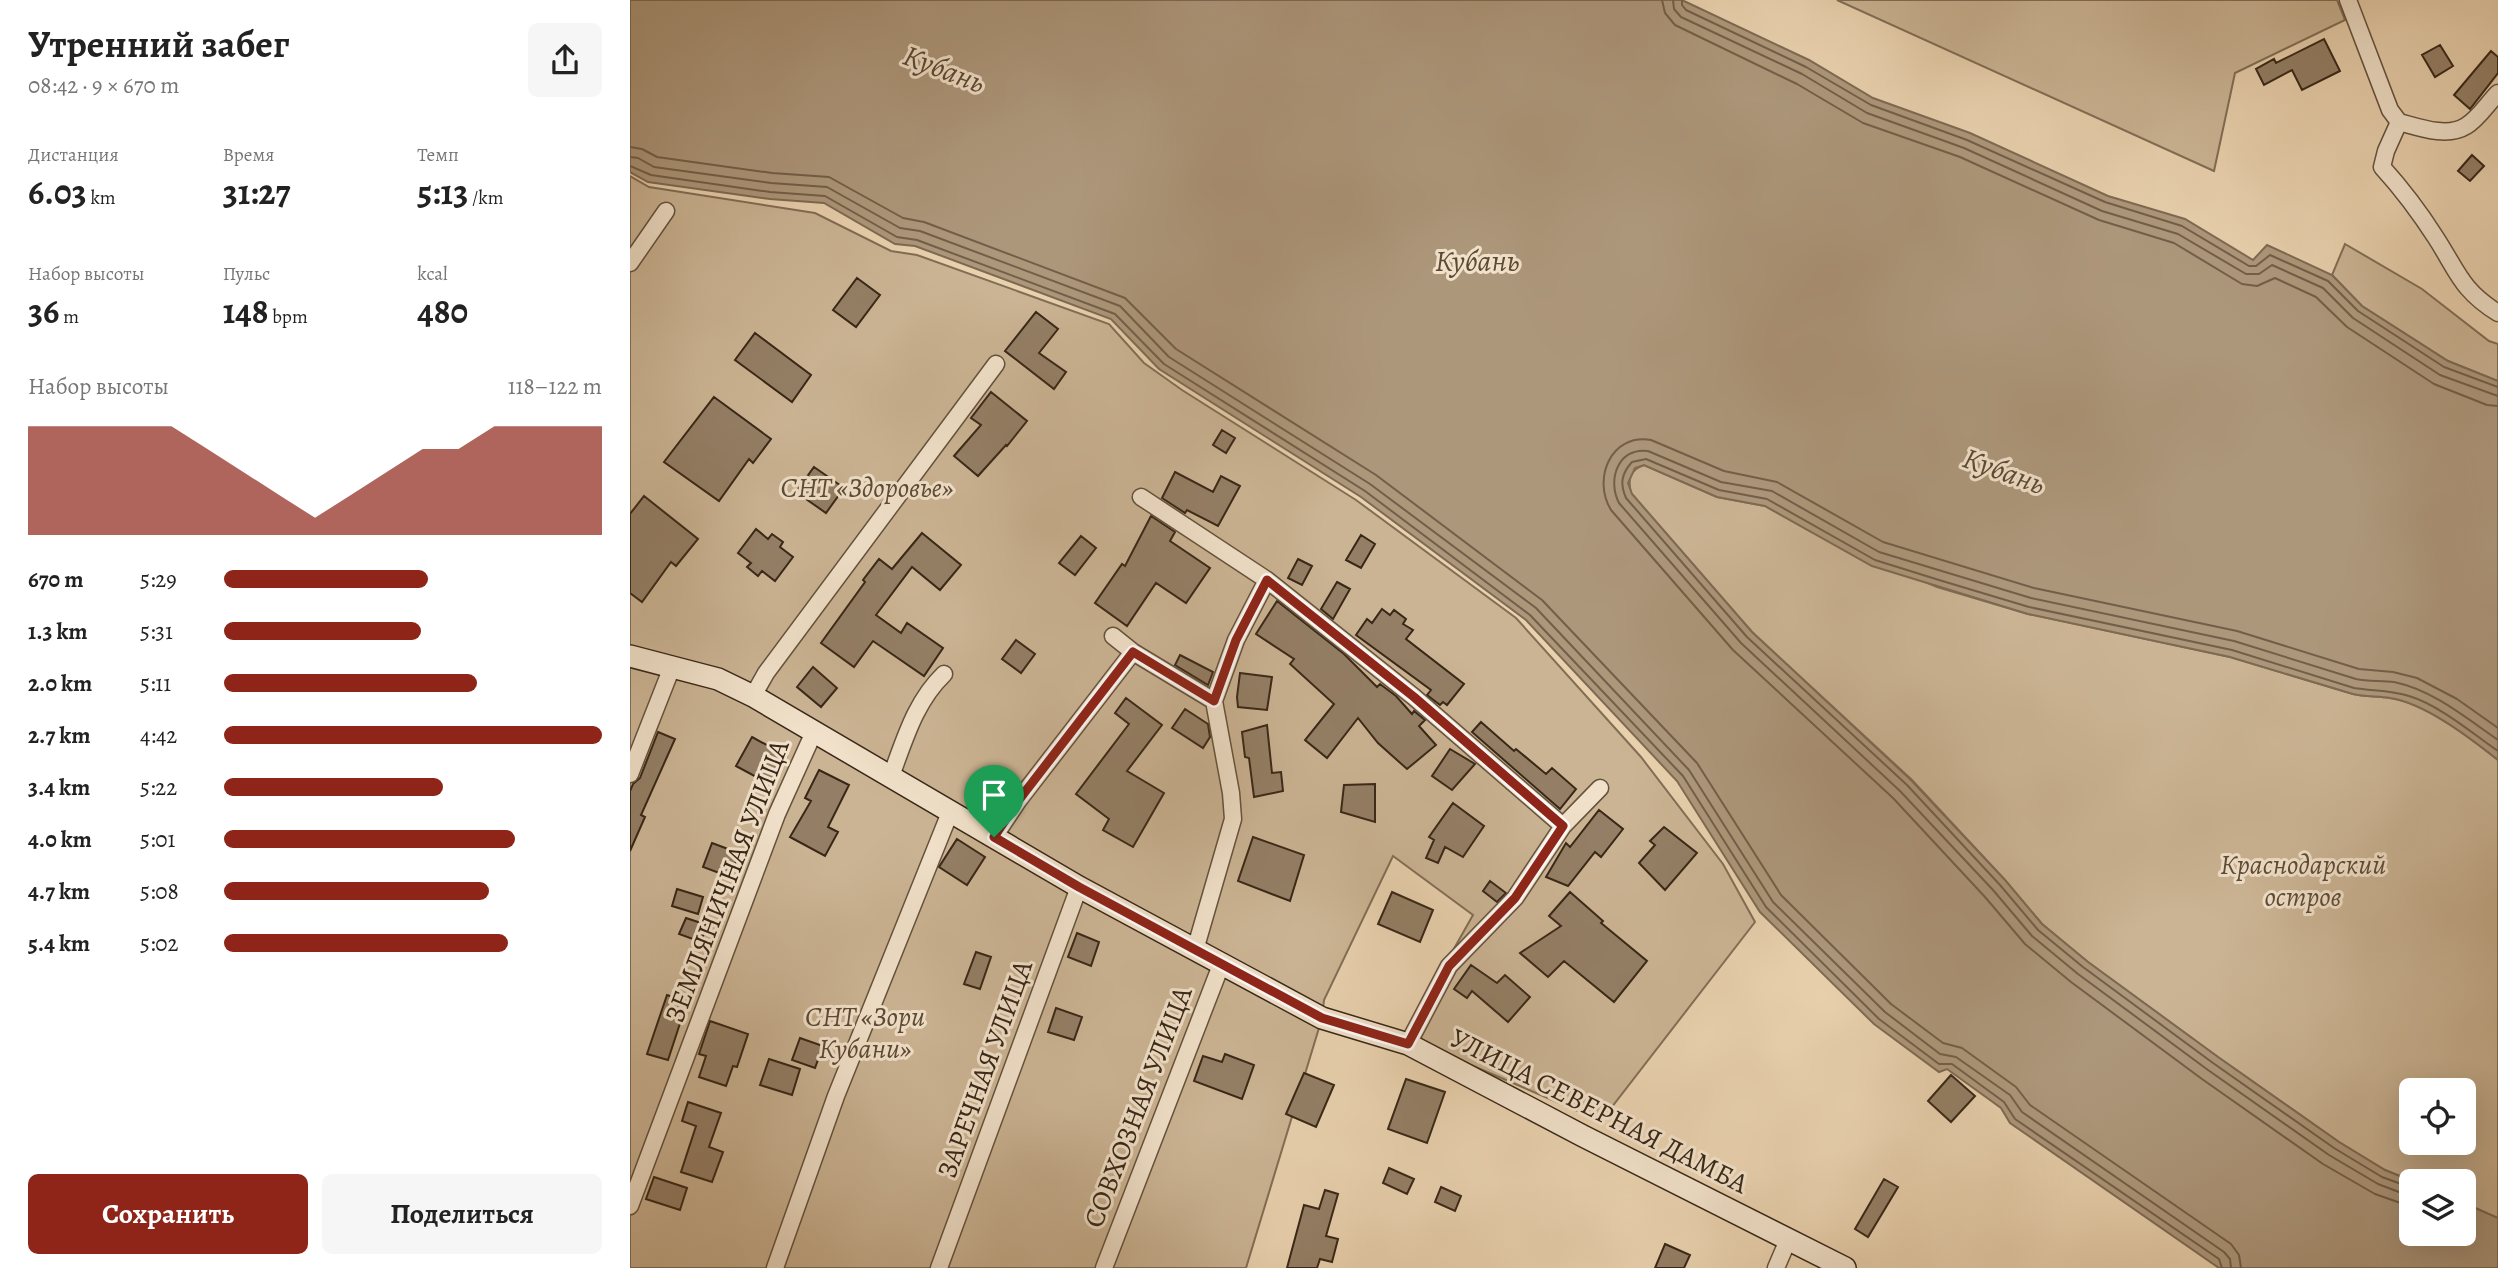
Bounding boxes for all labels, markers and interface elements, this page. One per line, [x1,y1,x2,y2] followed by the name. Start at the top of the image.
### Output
[28,18,289,70] text: Утренний забег
[528,23,602,97] button: share
[897,35,991,103] water label: Кубань
[28,70,179,101] text: 08:42 · 9 × 670 m
[28,142,119,168] text: Дистанция
[223,142,274,168] text: Время
[417,142,459,168] text: Темп
[28,168,87,216] text: 6.03
[223,168,290,216] text: 31:27
[417,168,468,216] text: 5:13
[87,185,116,211] text: km
[468,185,503,211] text: /km
[1435,241,1519,281] water label: Кубань
[28,261,144,287] text: Набор высоты
[223,261,270,287] text: Пульс
[417,261,448,287] text: kcal
[28,287,59,335] text: 36
[223,287,268,335] text: 148
[417,287,468,335] text: 480
[59,304,79,330] text: m
[268,304,308,330] text: bpm
[28,371,169,402] text: Набор высоты
[508,371,602,402] text: 118–122 m
[1957,438,2051,504] water label: Кубань
[781,469,953,507] park label: СНТ «Здоровье»
[28,564,83,595] text: 670 m
[140,564,177,595] text: 5:29
[28,616,88,647] text: 1.3 km
[140,616,173,647] text: 5:31
[28,668,92,699] text: 2.0 km
[140,668,171,699] text: 5:11
[28,720,90,751] text: 2.7 km
[140,720,177,751] text: 4:42
[656,734,799,1028] street label: ЗЕМЛЯНИЧНАЯ УЛИЦА
[964,765,1024,837] pin
[28,772,90,803] text: 3.4 km
[140,772,177,803] text: 5:22
[975,776,1013,814] icon: arrive
[28,824,92,855] text: 4.0 km
[140,824,176,855] text: 5:01
[2220,846,2386,916] park label: Краснодарский остров
[28,876,90,907] text: 4.7 km
[140,876,179,907] text: 5:08
[28,928,90,959] text: 5.4 km
[140,928,179,959] text: 5:02
[928,954,1042,1183] street label: ЗАРЕЧНАЯ УЛИЦА
[1075,980,1202,1233] street label: СОВХОЗНАЯ УЛИЦА
[805,998,925,1068] park label: СНТ «Зори Кубани»
[1443,1019,1755,1203] street label: УЛИЦА СЕВЕРНАЯ ДАМБА
[2399,1078,2476,1246] map controls
[2399,1078,2476,1155] button: locate
[2399,1169,2476,1246] button: layers
[28,1174,308,1254] button: Сохранить
[322,1174,602,1254] button: Поделиться

